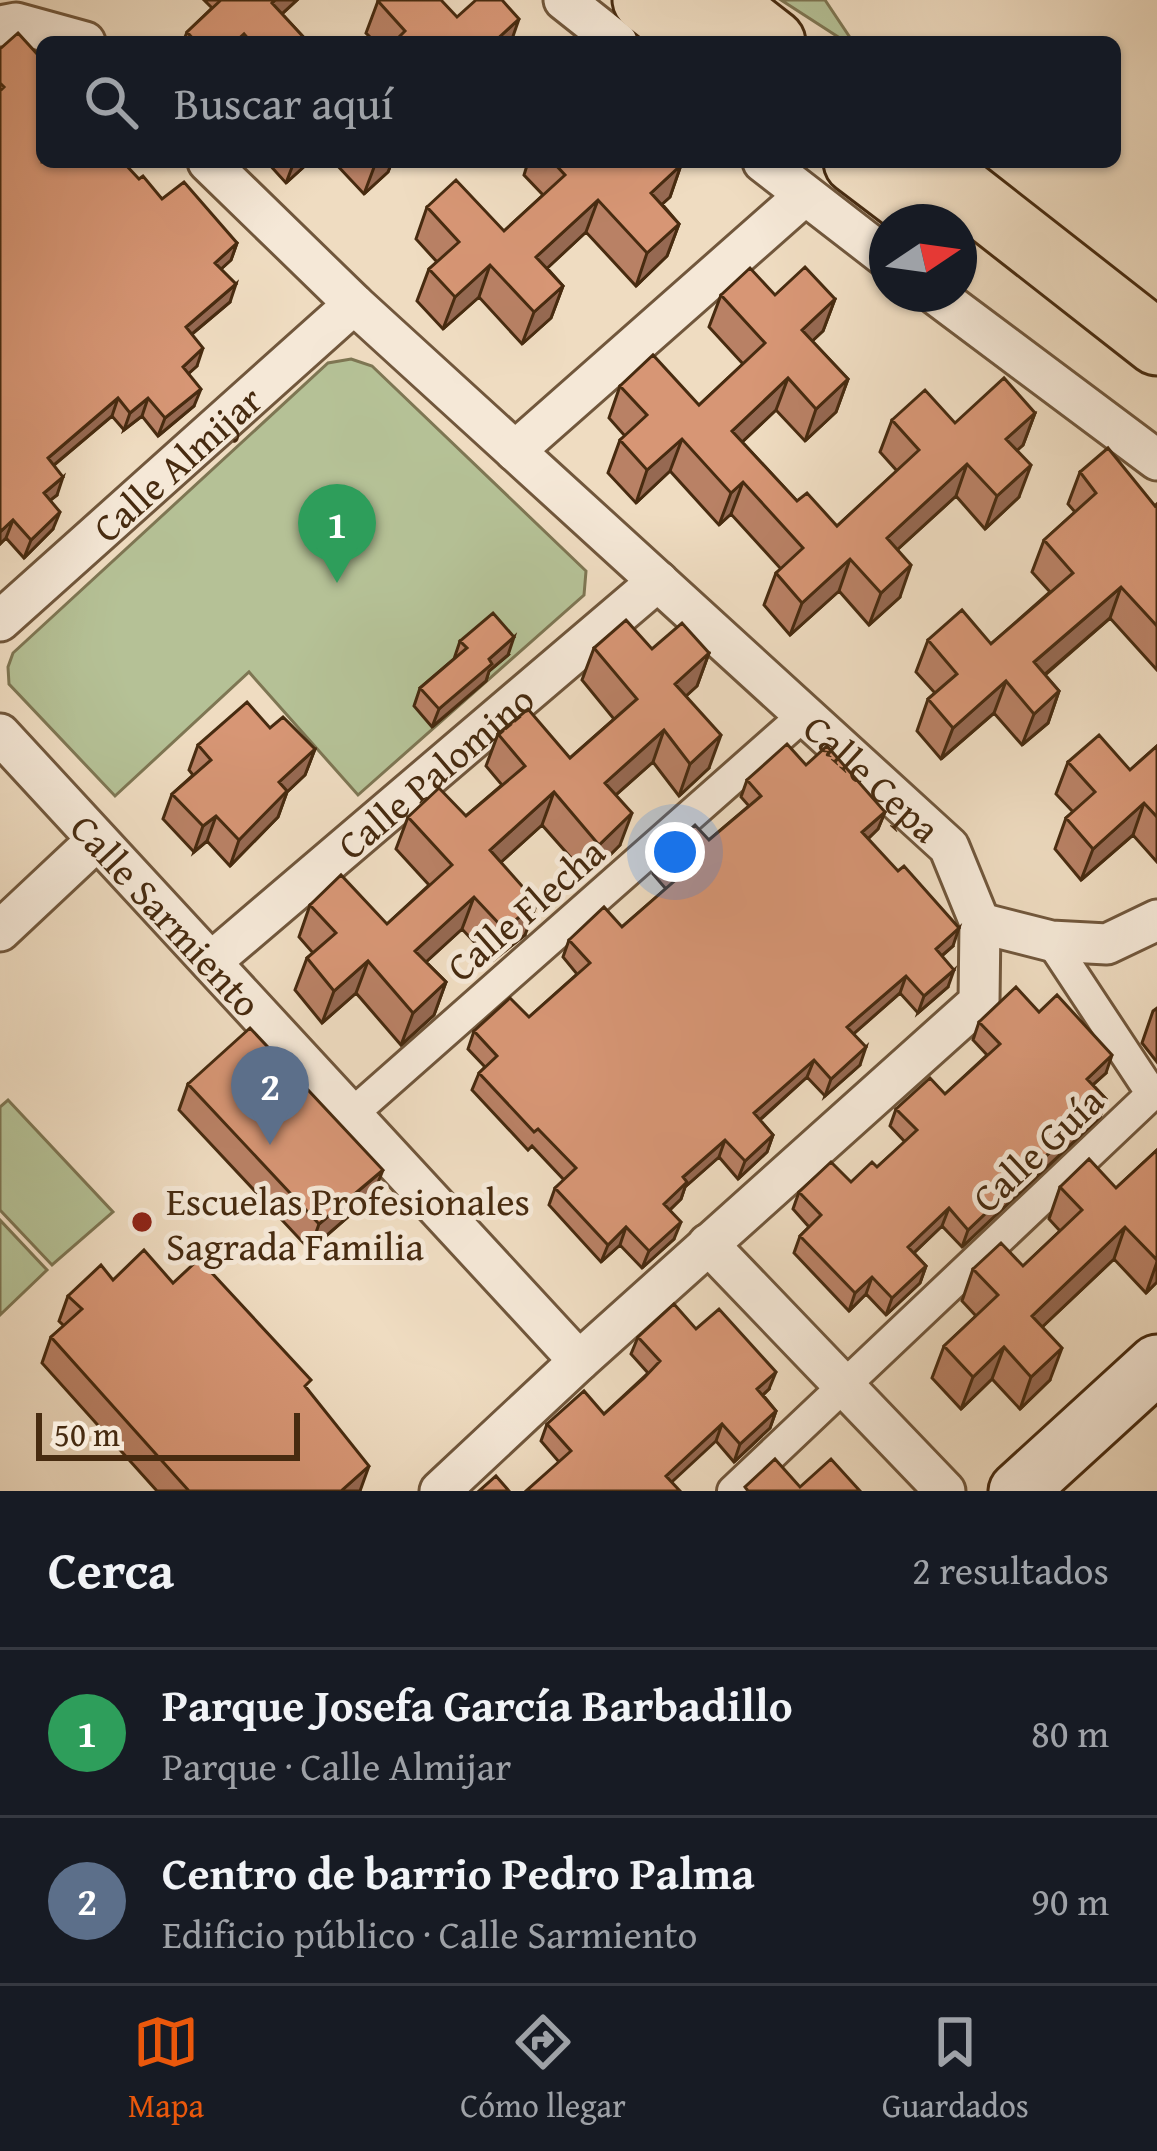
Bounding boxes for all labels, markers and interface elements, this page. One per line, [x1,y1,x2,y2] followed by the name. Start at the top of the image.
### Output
[36,36,1121,168] search box
[78,69,144,135] icon: search
[174,70,393,135] text: Buscar aquí
[869,204,977,312] north arrow
[79,371,274,554] street label: Calle Almijar
[298,484,376,583] pin: 1
[324,671,546,872] street label: Calle Palomino
[792,700,954,855] street label: Calle Cepa
[58,800,276,1029] street label: Calle Sarmiento
[645,822,705,882] your location
[433,824,617,994] street label: Calle Flecha
[231,1046,309,1145] pin: 2
[958,1073,1116,1225] street label: Calle Guía
[166,1172,530,1274] place label: Escuelas Profesionales Sagrada Familia
[129,1209,155,1235] marker: Escuelas Profesionales Sagrada Familia
[36,1407,300,1460] scale bar
[54,1410,120,1458] text: 50 m
[48,1532,174,1607] text: Cerca
[912,1541,1109,1598] text: 2 resultados
[162,1672,793,1737] text: Parque Josefa García Barbadillo
[77,1704,97,1761] text: 1
[1031,1704,1109,1761] text: 80 m
[162,1737,511,1794] text: Parque · Calle Almijar
[162,1840,754,1905] text: Centro de barrio Pedro Palma
[77,1872,97,1929] text: 2
[1031,1872,1109,1929] text: 90 m
[162,1905,697,1962] text: Edificio público · Calle Sarmiento
[128,2009,204,2129] tab: Mapa
[460,2009,626,2129] tab: Cómo llegar
[882,2009,1029,2129] tab: Guardados

